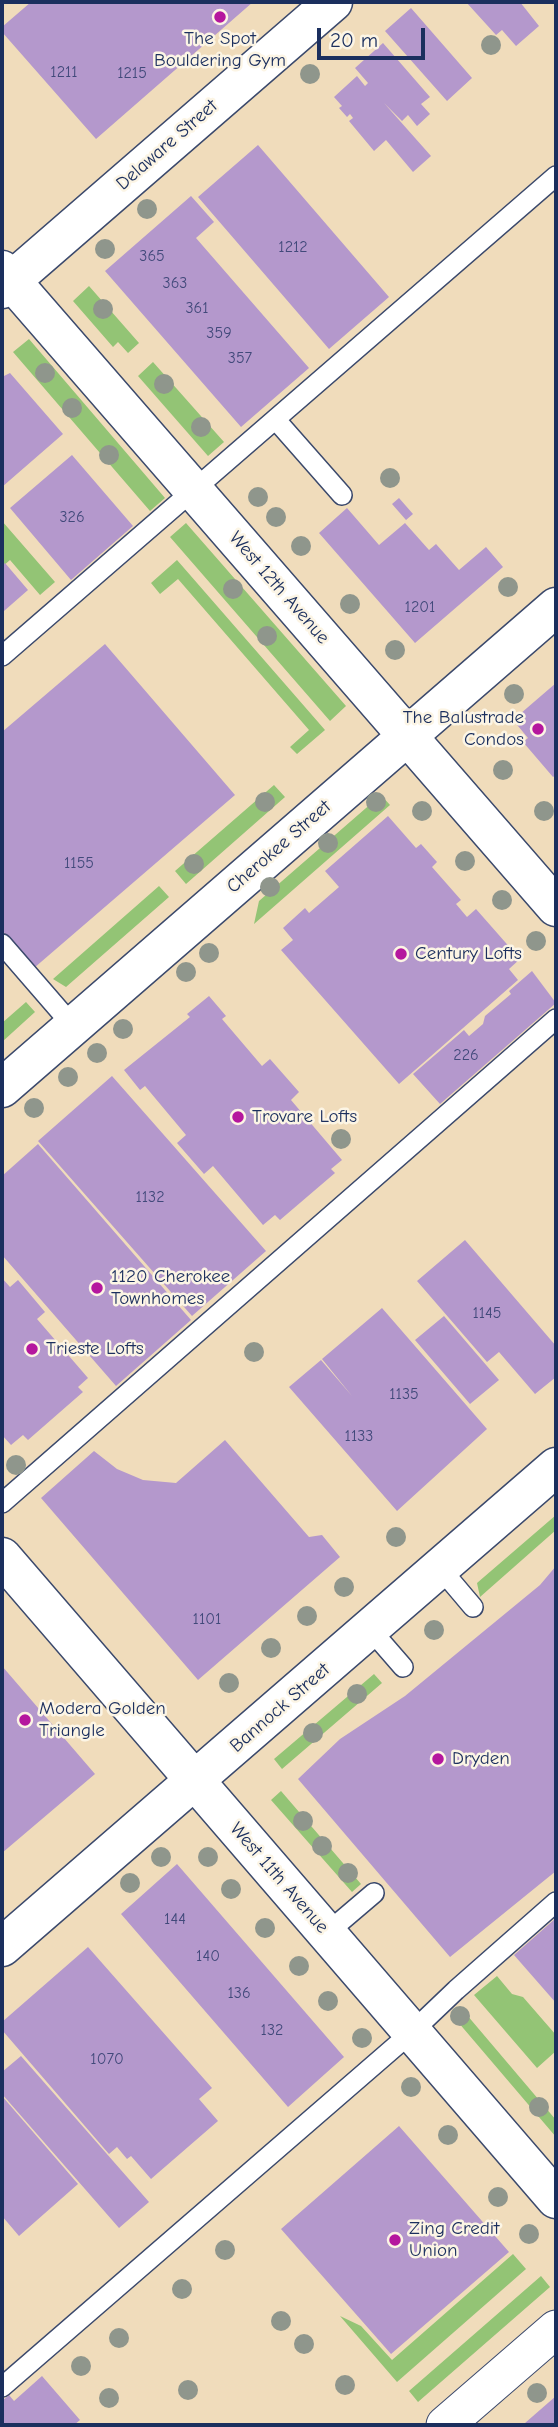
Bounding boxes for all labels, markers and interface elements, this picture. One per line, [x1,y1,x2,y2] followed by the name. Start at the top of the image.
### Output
[212,9,228,25] marker: The Spot Bouldering Gym
[320,14,428,58] scale bar
[154,28,286,72] place label: The Spot Bouldering Gym
[330,28,378,52] text: 20 m
[50,62,78,82] house number: 1211
[117,63,147,83] house number: 1215
[112,95,222,195] street label: Delaware Street
[278,237,308,257] house number: 1212
[139,246,165,266] house number: 365
[163,273,187,293] house number: 363
[185,298,209,318] house number: 361
[206,323,232,343] house number: 359
[228,348,252,368] house number: 357
[59,507,85,527] house number: 326
[224,527,334,649] street label: West 12th Avenue
[405,597,435,617] house number: 1201
[403,707,524,751] place label: The Balustrade Condos
[530,721,546,737] marker: The Balustrade Condos
[222,796,336,898] street label: Cherokee Street
[64,853,94,873] house number: 1155
[415,943,522,965] place label: Century Lofts
[393,946,409,962] marker: Century Lofts
[453,1045,479,1065] house number: 226
[252,1106,357,1128] place label: Trovare Lofts
[230,1109,246,1125] marker: Trovare Lofts
[135,1187,165,1207] house number: 1132
[111,1266,230,1310] place label: 1120 Cherokee Townhomes
[89,1280,105,1296] marker: 1120 Cherokee Townhomes
[472,1303,502,1323] house number: 1145
[46,1338,144,1360] place label: Trieste Lofts
[24,1341,40,1357] marker: Trieste Lofts
[389,1384,419,1404] house number: 1135
[345,1426,373,1446] house number: 1133
[193,1609,221,1629] house number: 1101
[225,1658,335,1758] street label: Bannock Street
[39,1698,166,1742] place label: Modera Golden Triangle
[17,1712,33,1728] marker: Modera Golden Triangle
[452,1748,510,1770] place label: Dryden
[430,1751,446,1767] marker: Dryden
[225,1818,333,1938] street label: West 11th Avenue
[164,1909,186,1929] house number: 144
[196,1946,220,1966] house number: 140
[227,1983,251,2003] house number: 136
[261,2020,283,2040] house number: 132
[90,2049,124,2069] house number: 1070
[409,2218,499,2262] place label: Zing Credit Union
[387,2232,403,2248] marker: Zing Credit Union

